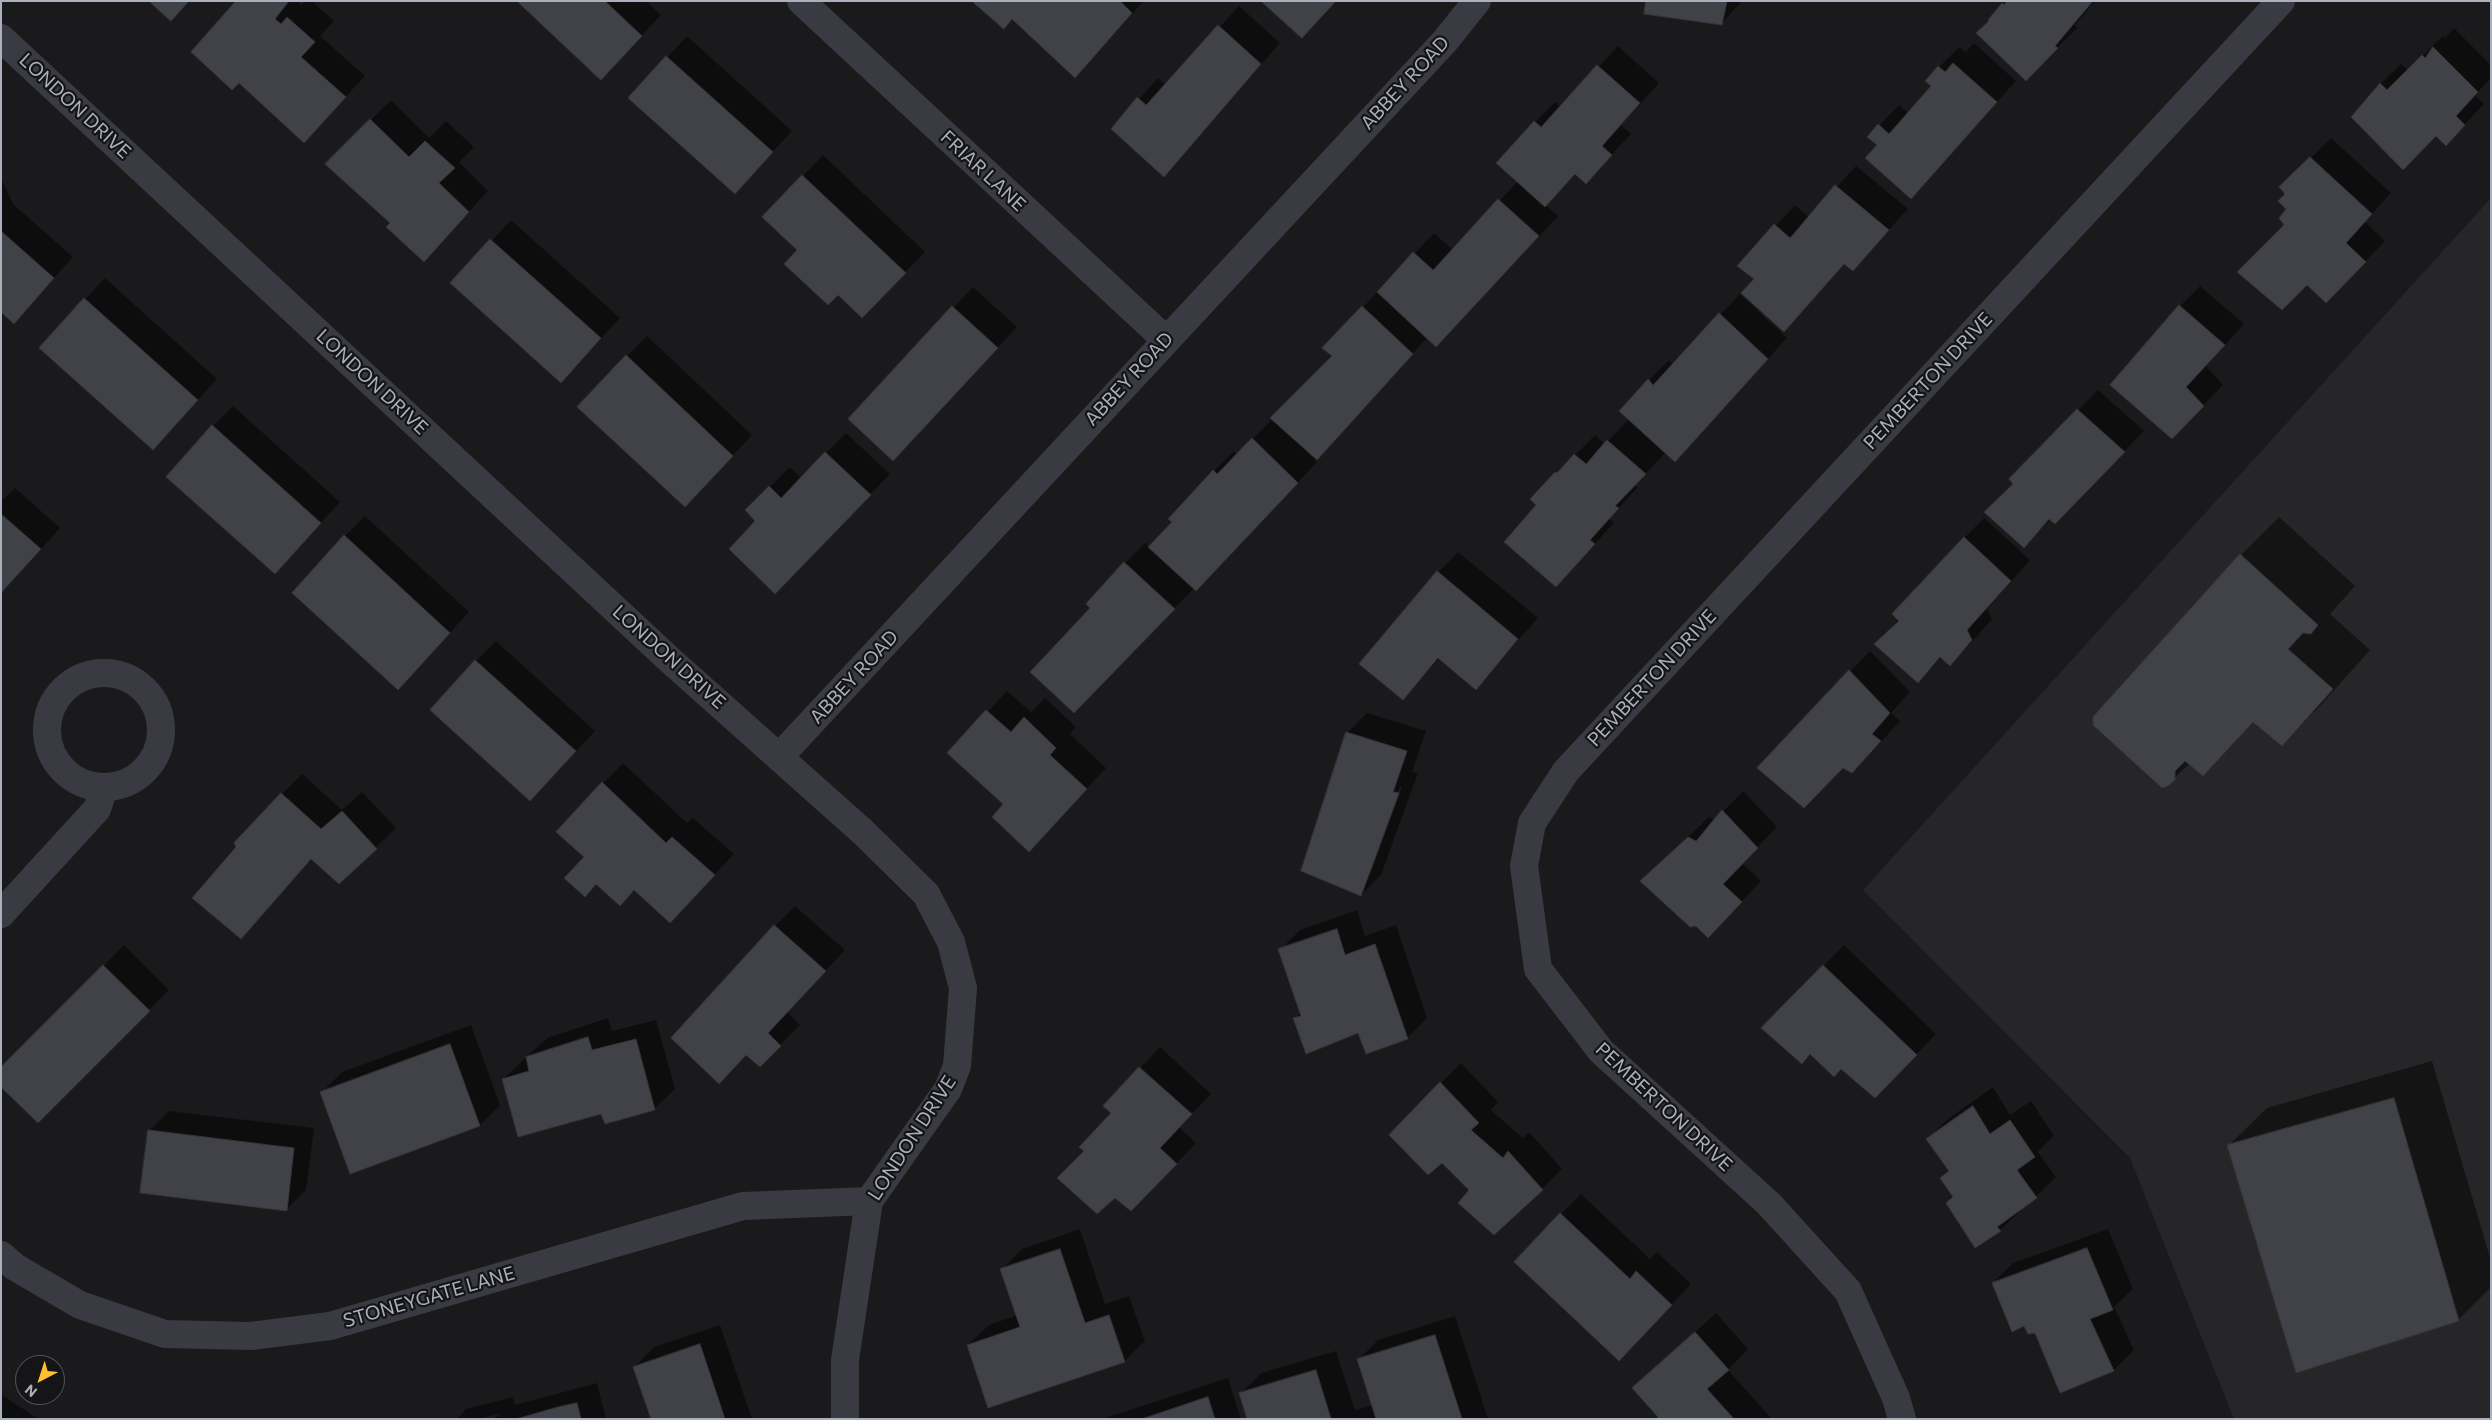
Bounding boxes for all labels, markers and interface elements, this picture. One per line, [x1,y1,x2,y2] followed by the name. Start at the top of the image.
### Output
[1356,32,1454,134] street label: ABBEY ROAD
[14,48,136,164] street label: LONDON DRIVE
[936,126,1030,216] street label: FRIAR LANE
[1859,308,1997,454] street label: PEMBERTON DRIVE
[311,324,433,440] street label: LONDON DRIVE
[1080,328,1178,430] street label: ABBEY ROAD
[608,600,730,714] street label: LONDON DRIVE
[1583,605,1721,751] street label: PEMBERTON DRIVE
[805,626,903,728] street label: ABBEY ROAD
[1591,1038,1737,1176] street label: PEMBERTON DRIVE
[863,1071,961,1205] street label: LONDON DRIVE
[341,1262,517,1332] street label: STONEYGATE LANE
[15,1355,65,1405] north arrow
[21,1381,40,1401] text: N

